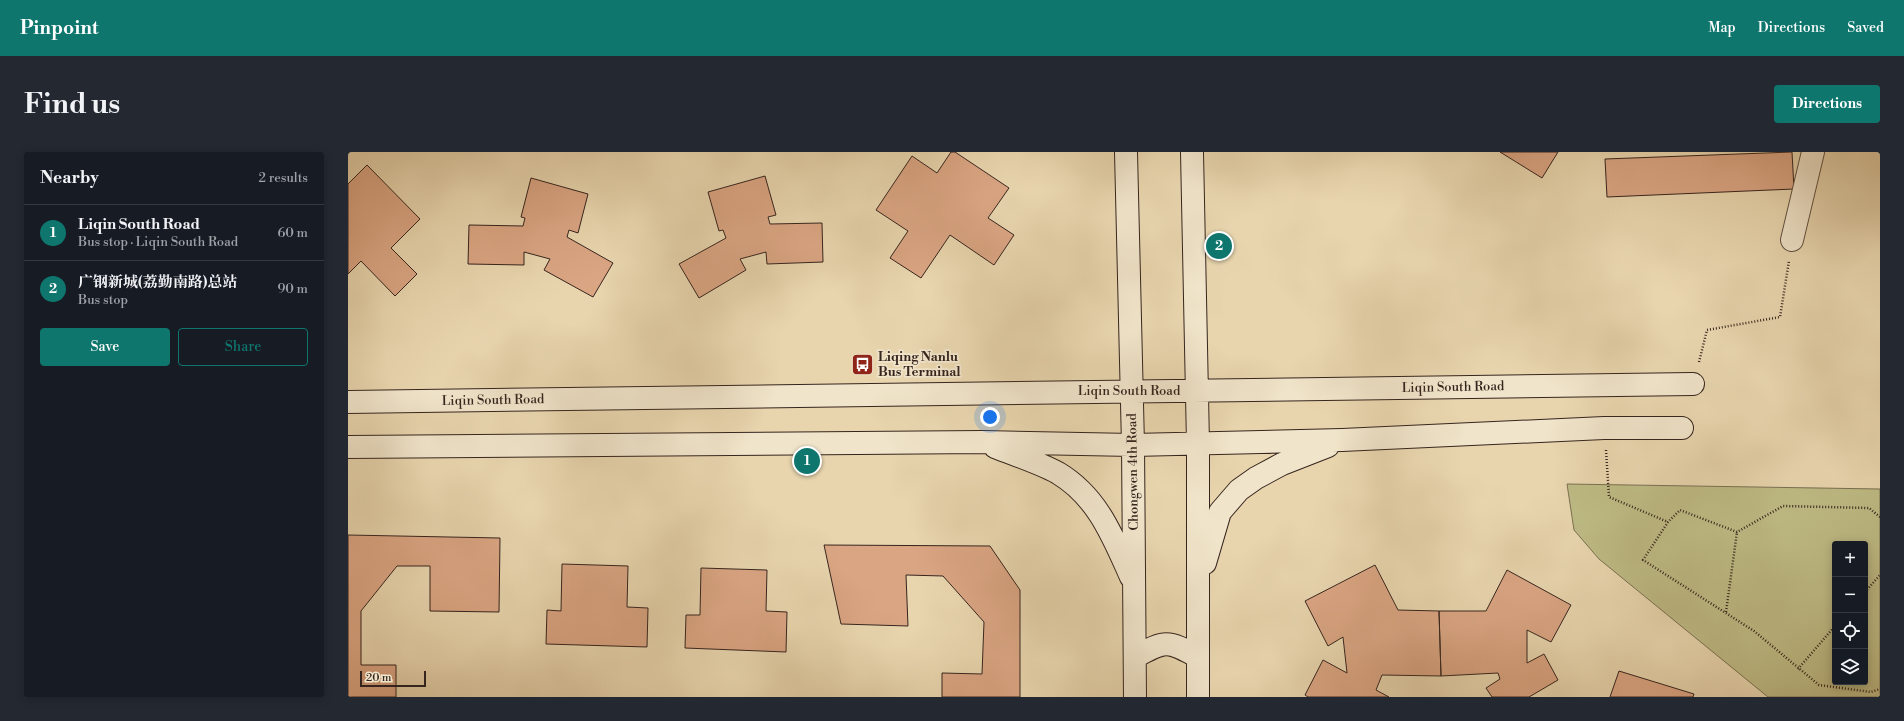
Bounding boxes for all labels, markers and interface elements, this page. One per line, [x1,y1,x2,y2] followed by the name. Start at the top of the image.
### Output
[20,16,99,40] text: Pinpoint
[1708,19,1736,37] text: Map
[1758,19,1825,37] text: Directions
[1847,19,1884,37] text: Saved
[1774,85,1880,123] button: Directions
[24,87,120,122] text: Find us
[40,167,99,189] text: Nearby
[259,170,308,186] text: 2 results
[78,215,200,234] text: Liqin South Road
[50,225,56,241] text: 1
[277,225,308,241] text: 60 m
[1206,231,1232,261] pin: 2
[78,234,238,250] text: Bus stop · Liqin South Road
[78,273,237,292] text: 广钢新城(荔勤南路)总站
[49,281,57,297] text: 2
[277,281,308,297] text: 90 m
[78,292,128,308] text: Bus stop
[40,328,170,366] button: Save
[178,328,308,366] button: Share
[878,349,961,380] place label: Liqing Nanlu Bus Terminal
[849,351,875,377] bus stop icon: Liqing Nanlu Bus Terminal
[1402,378,1505,396] street label: Liqin South Road
[1078,383,1181,399] street label: Liqin South Road
[442,391,545,409] street label: Liqin South Road
[980,407,1000,427] your location
[1124,413,1142,531] street label: Chongwen 4th Road
[794,446,820,476] pin: 1
[1832,541,1868,685] map controls
[1832,541,1868,577] button: +
[1832,577,1868,613] button: −
[1832,613,1868,649] button: locate
[1832,649,1868,685] button: layers
[360,669,426,688] scale bar
[366,671,391,685] text: 20 m

